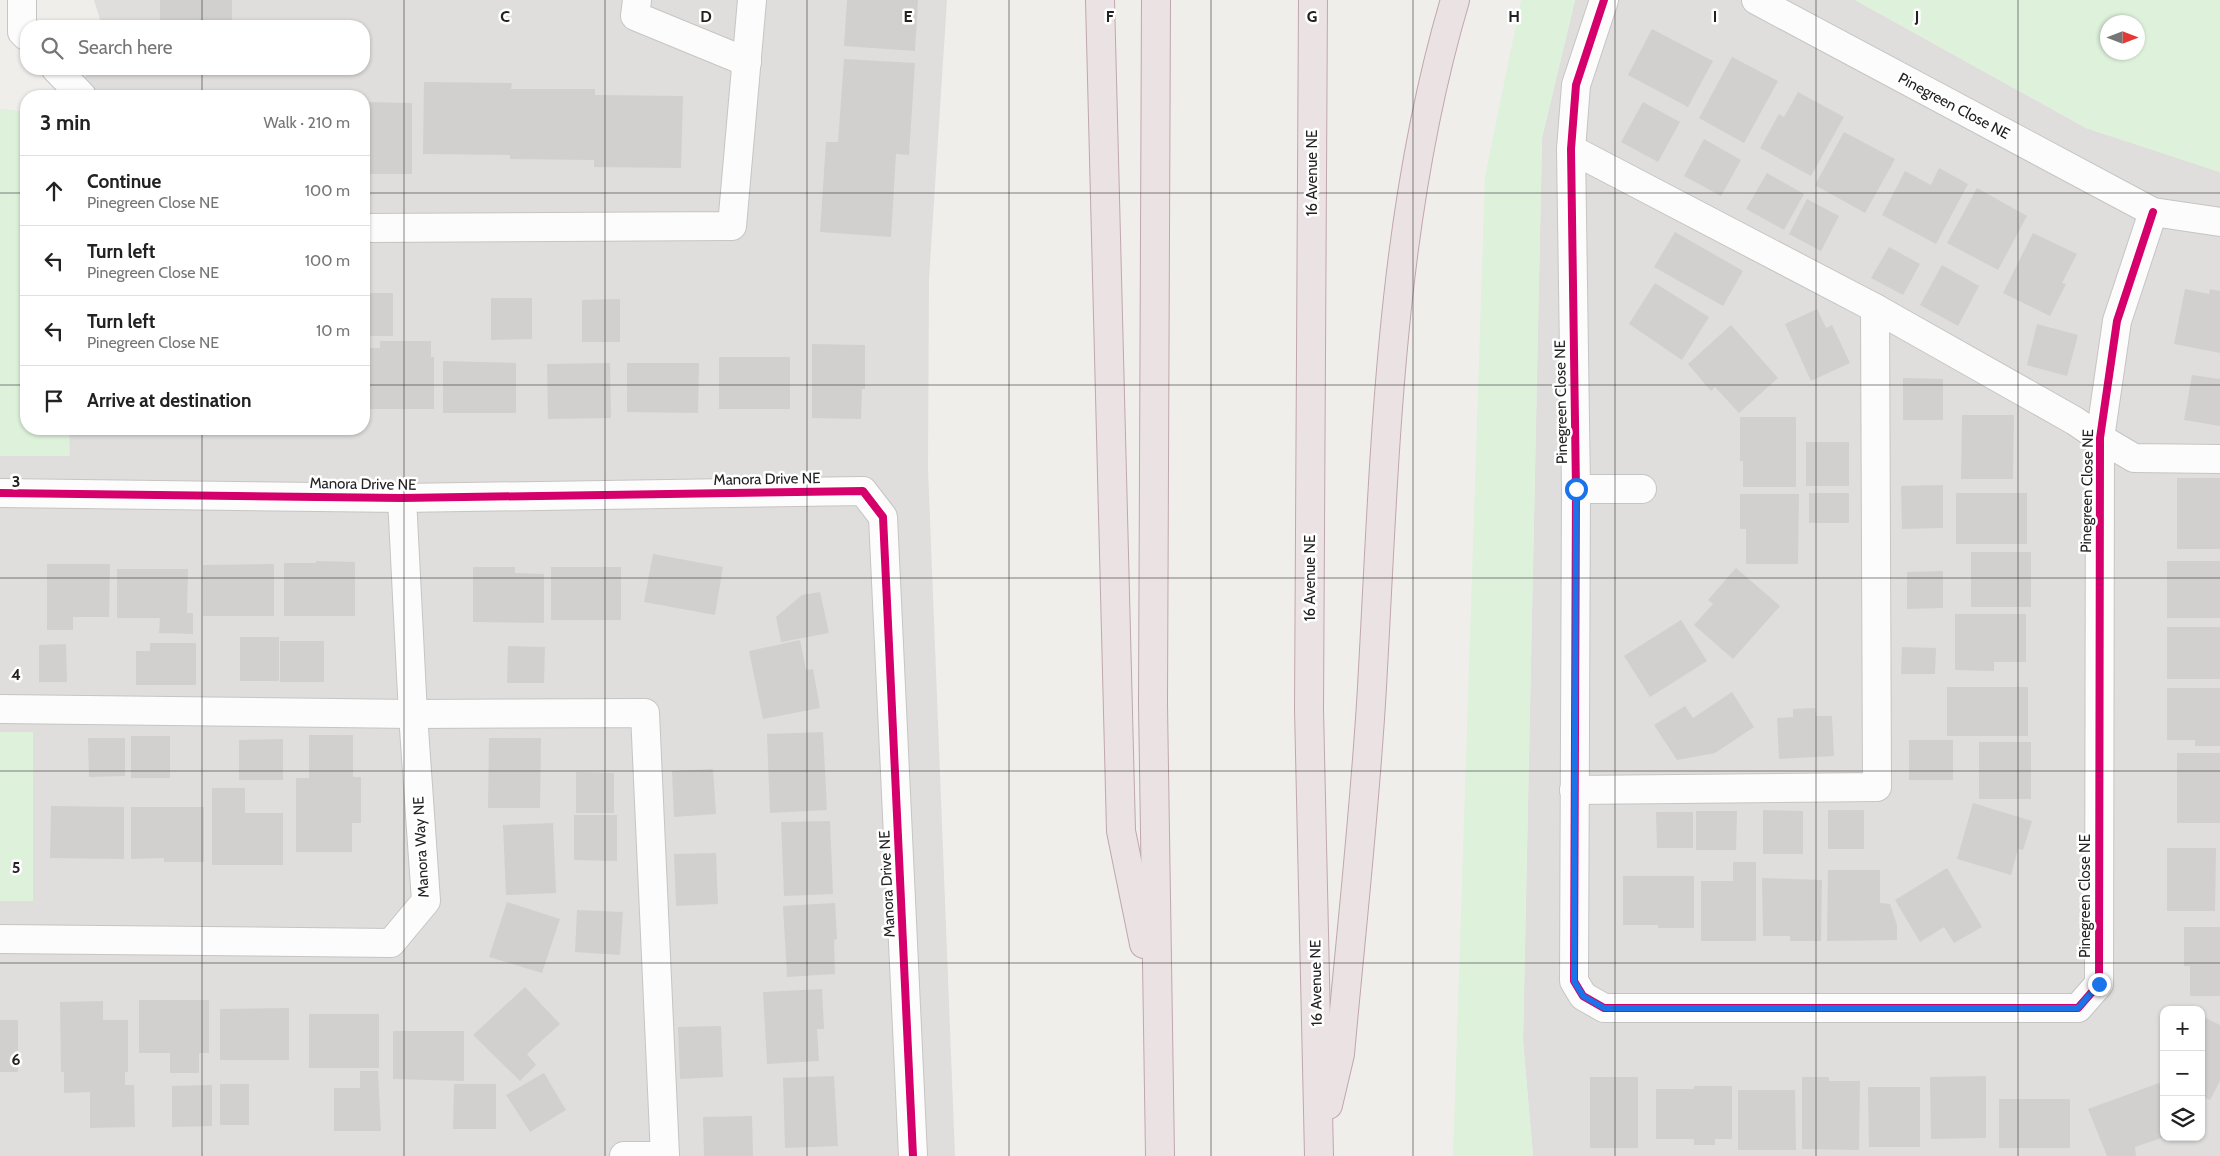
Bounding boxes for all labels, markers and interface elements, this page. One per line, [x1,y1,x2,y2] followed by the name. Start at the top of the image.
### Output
[500,7,510,26] text: C
[700,7,712,26] text: D
[903,7,913,26] text: E
[1106,7,1115,26] text: F
[1307,7,1317,26] text: G
[1508,7,1520,26] text: H
[1713,7,1717,26] text: I
[1914,7,1919,26] text: J
[2100,15,2145,60] north arrow
[20,20,370,75] search box
[38,34,66,62] icon: search
[78,36,172,59] text: Search here
[1895,69,2013,143] street label: Pinegreen Close NE
[40,110,91,135] text: 3 min
[263,113,350,132] text: Walk · 210 m
[1303,130,1321,216] street label: 16 Avenue NE
[87,170,161,193] text: Continue
[40,177,68,205] icon: ahead
[305,181,350,200] text: 100 m
[87,193,219,212] text: Pinegreen Close NE
[87,240,155,263] text: Turn left
[40,247,68,275] icon: left
[305,251,350,270] text: 100 m
[87,263,219,282] text: Pinegreen Close NE
[87,310,155,333] text: Turn left
[40,317,68,345] icon: left
[316,321,350,340] text: 10 m
[87,333,219,352] text: Pinegreen Close NE
[1551,340,1571,464] street label: Pinegreen Close NE
[40,387,68,415] icon: arrive
[87,389,251,412] text: Arrive at destination
[2077,429,2097,553] street label: Pinegreen Close NE
[713,469,821,489] street label: Manora Drive NE
[12,472,20,491] text: 3
[309,474,417,494] street label: Manora Drive NE
[1565,478,1588,501] route start
[1301,535,1319,621] street label: 16 Avenue NE
[11,665,21,684] text: 4
[409,796,433,898] street label: Manora Way NE
[875,830,899,938] street label: Manora Drive NE
[2076,834,2094,958] street label: Pinegreen Close NE
[12,858,20,877] text: 5
[1306,940,1326,1026] street label: 16 Avenue NE
[2088,973,2111,996] route end
[2160,1006,2205,1141] map controls
[2160,1006,2205,1051] button: +
[12,1050,21,1069] text: 6
[2160,1051,2205,1096] button: −
[2160,1096,2205,1141] button: layers

